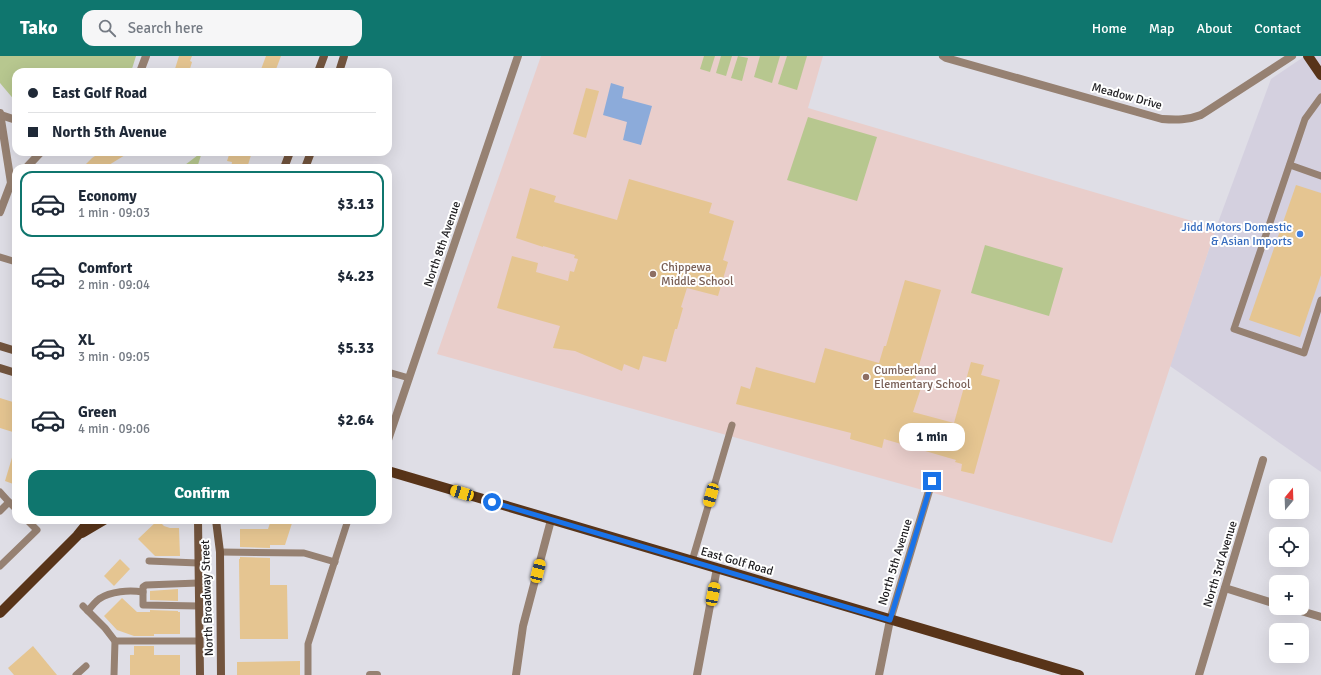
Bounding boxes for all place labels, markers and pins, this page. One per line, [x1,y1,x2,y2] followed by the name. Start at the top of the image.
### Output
[1182,220,1292,249] place label: Jidd Motors Domestic & Asian Imports
[1295,229,1305,239] marker: Jidd Motors Domestic & Asian Imports
[661,260,734,289] place label: Chippewa Middle School
[648,269,658,279] marker: Chippewa Middle School
[874,363,971,392] place label: Cumberland Elementary School
[861,372,871,382] marker: Cumberland Elementary School

